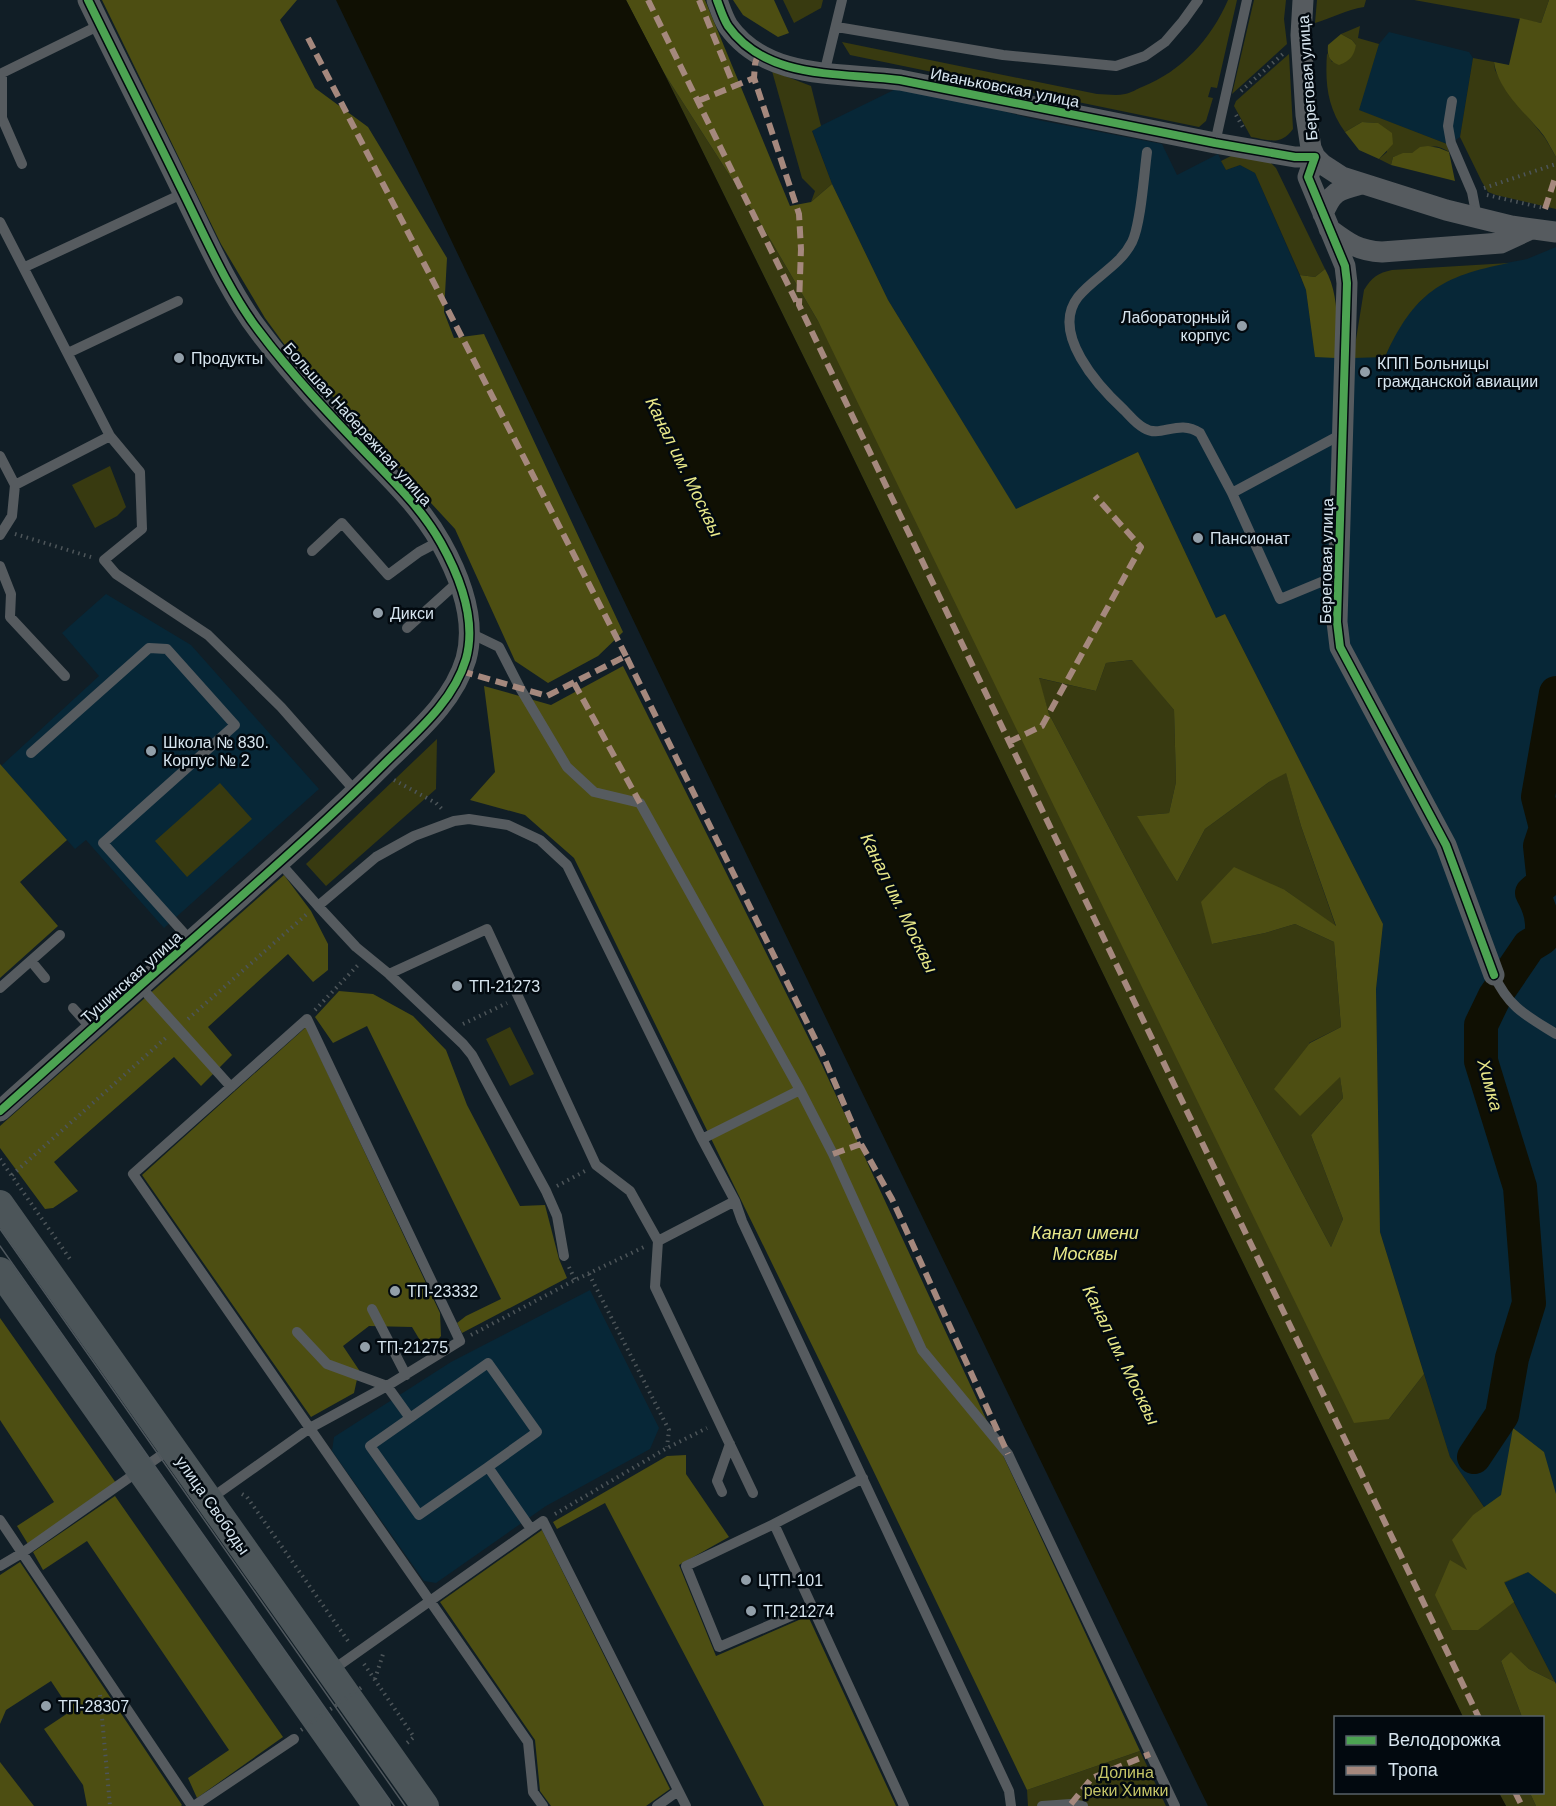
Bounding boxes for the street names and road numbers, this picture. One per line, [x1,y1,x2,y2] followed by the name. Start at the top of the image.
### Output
[1295,14,1320,141] street label: Береговая улица
[929,65,1081,110] street label: Иваньковская улица
[280,339,435,509] street label: Большая Набережная улица
[1317,498,1336,624] street label: Береговая улица
[78,928,185,1027] street label: Тушинская улица
[172,1453,253,1558] street label: улица Свободы

